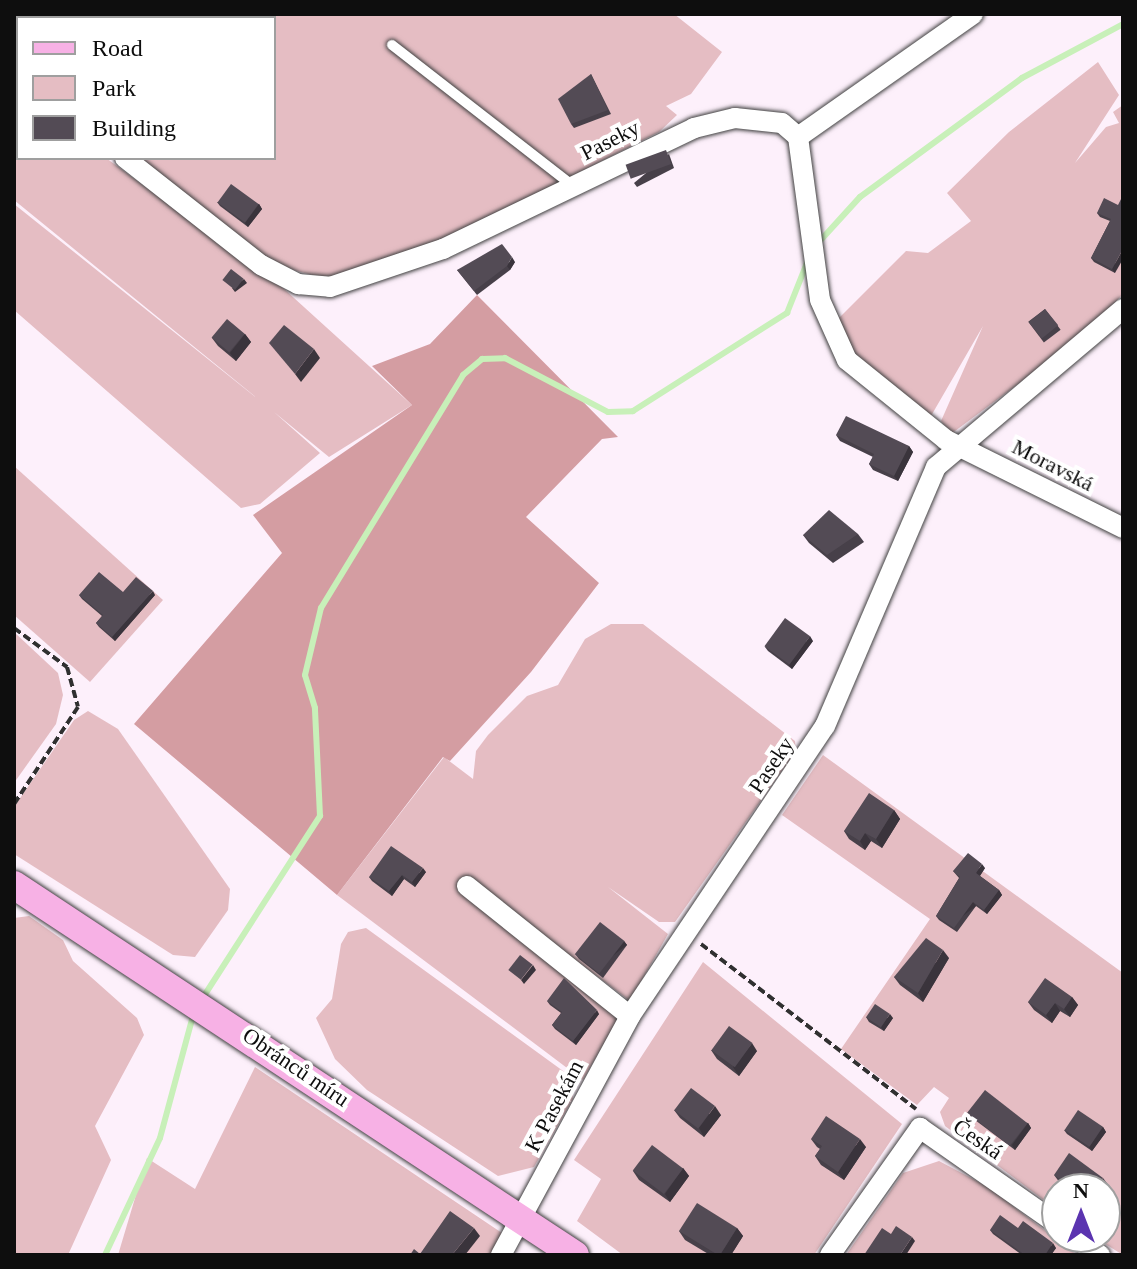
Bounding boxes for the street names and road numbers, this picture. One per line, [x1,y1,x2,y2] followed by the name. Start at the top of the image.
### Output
[576,114,644,166] street label: Paseky
[1008,433,1098,497] street label: Moravská
[743,732,799,798] street label: Paseky
[238,1022,354,1112] street label: Obránců míru
[519,1056,589,1156] street label: K Pasekám
[948,1113,1008,1165] street label: Česká

